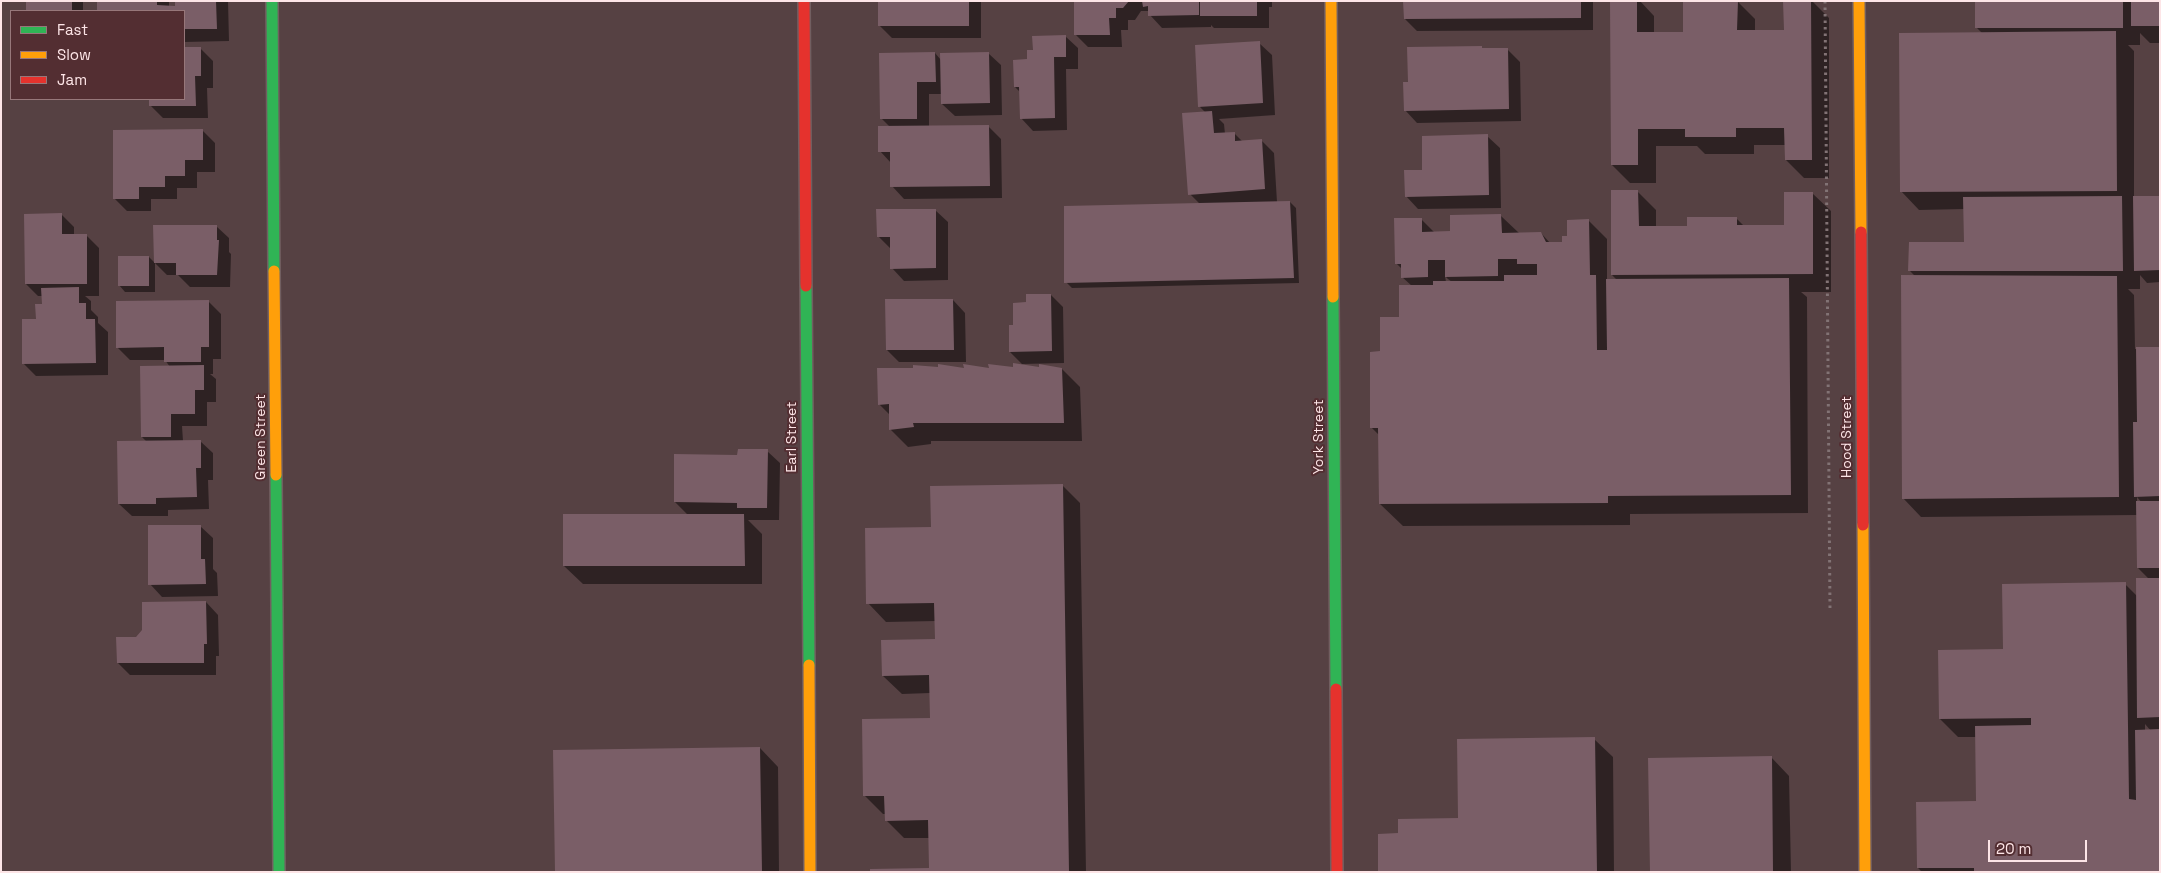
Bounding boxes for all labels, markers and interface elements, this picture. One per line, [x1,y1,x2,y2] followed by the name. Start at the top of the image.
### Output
[10,10,185,100] legend
[57,20,88,39] text: Fast
[57,45,91,64] text: Slow
[57,70,87,89] text: Jam
[253,394,269,480] street label: Green Street
[1839,396,1855,478] street label: Hood Street
[1311,399,1327,475] street label: York Street
[784,401,800,473] street label: Earl Street
[1991,830,2090,862] scale bar
[1996,839,2031,858] text: 20 m

